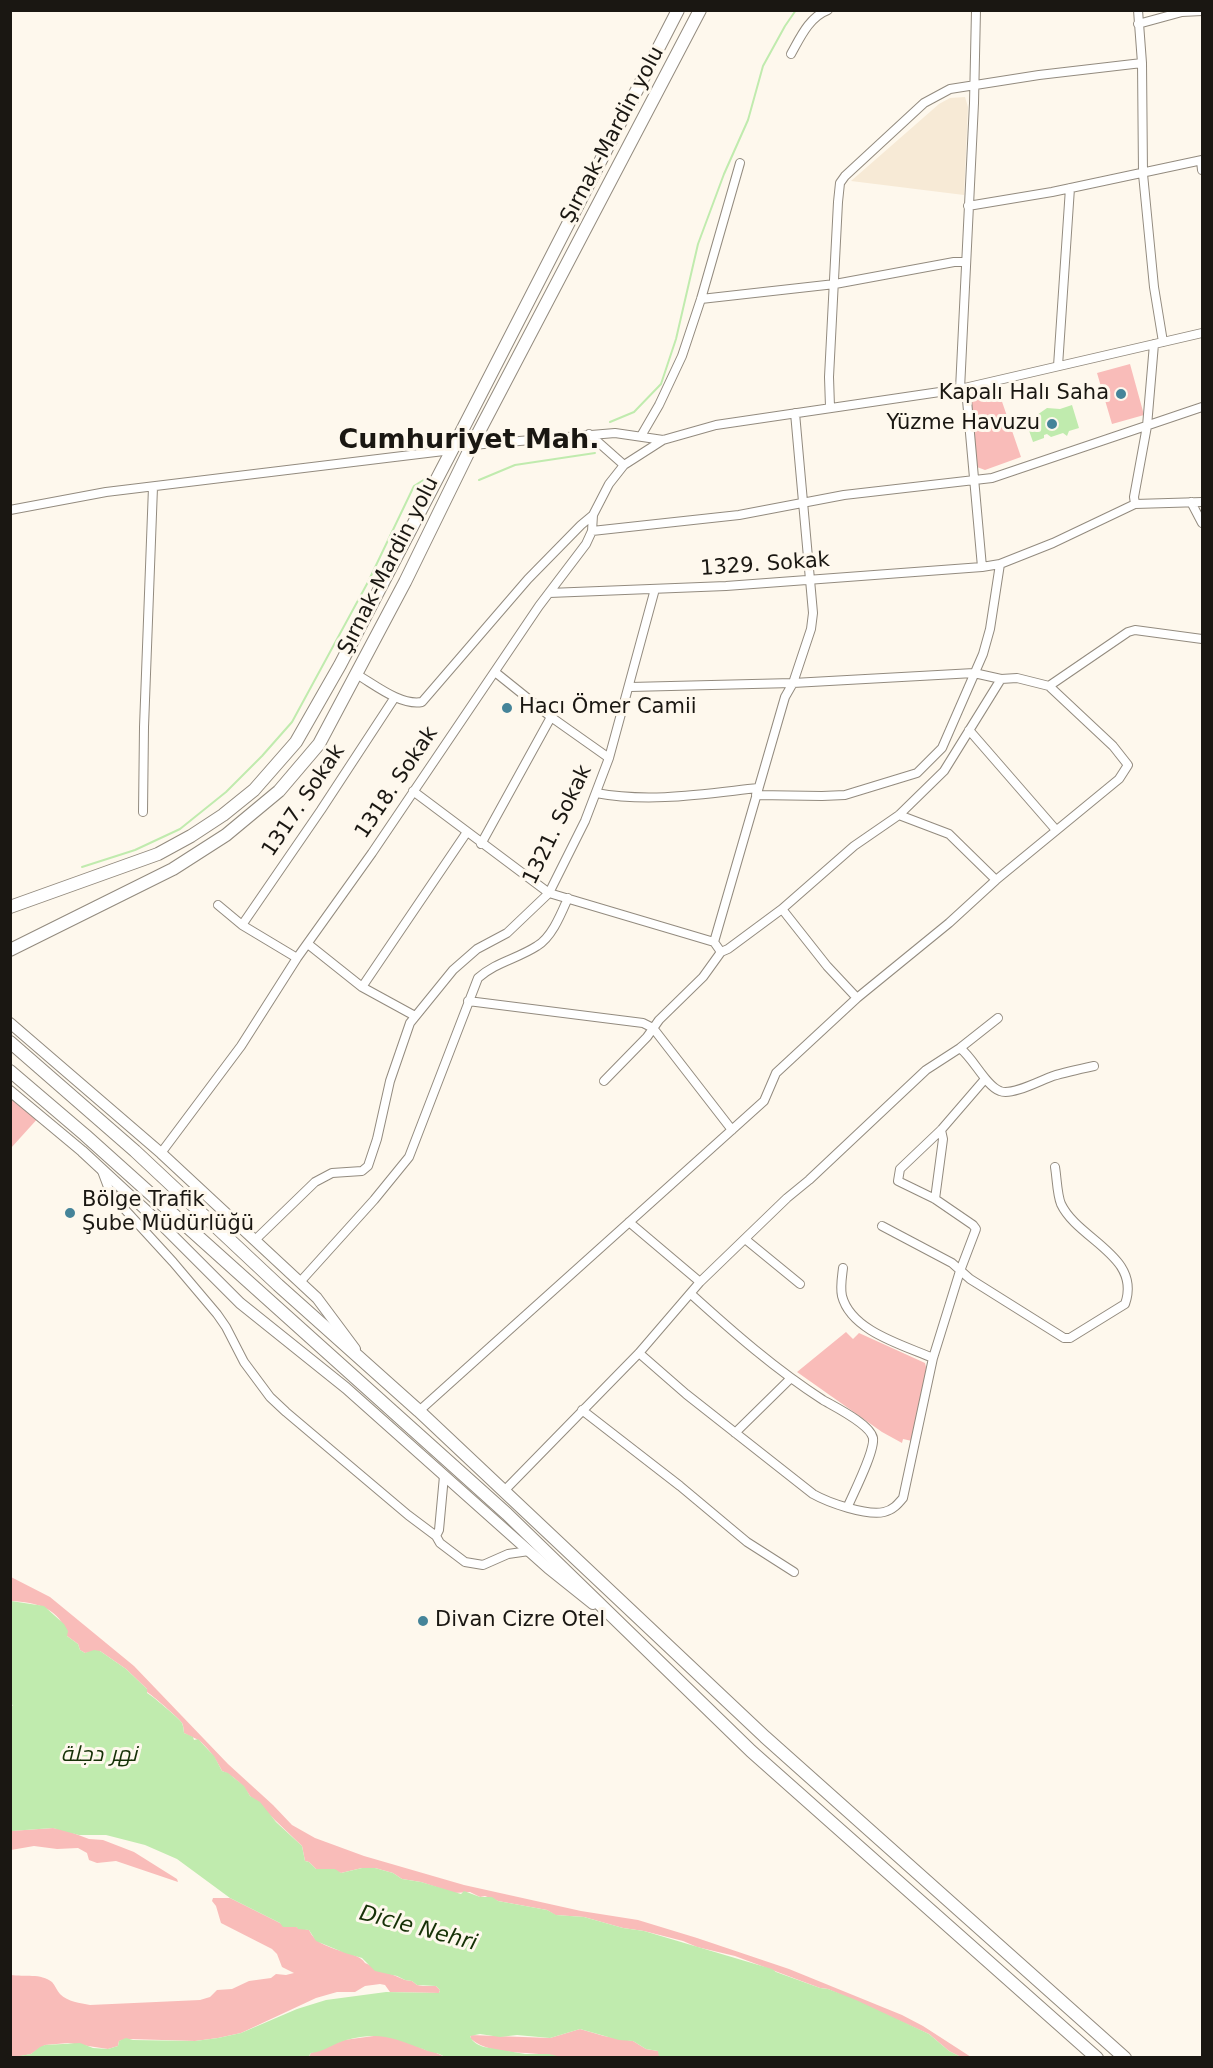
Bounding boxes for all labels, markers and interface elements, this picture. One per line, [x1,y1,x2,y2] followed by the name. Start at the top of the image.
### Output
[556,42,670,228] street label: Şırnak-Mardin yolu
[939,381,1109,407] place label: Kapalı Halı Saha
[1114,387,1128,401] marker: Kapalı Halı Saha
[886,411,1040,437] place label: Yüzme Havuzu
[1045,417,1059,431] marker: Yüzme Havuzu
[339,425,599,457] district label: Cumhuriyet Mah.
[333,473,445,659] street label: Şırnak-Mardin yolu
[699,548,831,582] street label: 1329. Sokak
[519,695,697,721] place label: Hacı Ömer Camii
[500,701,514,715] marker: Hacı Ömer Camii
[350,722,444,844] street label: 1318. Sokak
[257,740,351,862] street label: 1317. Sokak
[518,761,598,889] street label: 1321. Sokak
[82,1188,254,1238] place label: Bölge Trafik Şube Müdürlüğü
[63,1206,77,1220] marker: Bölge Trafik Şube Müdürlüğü
[435,1608,605,1634] place label: Divan Cizre Otel
[416,1614,430,1628] marker: Divan Cizre Otel
[61,1742,137,1768] water label: نهر دجلة
[356,1901,480,1957] water label: Dicle Nehri

